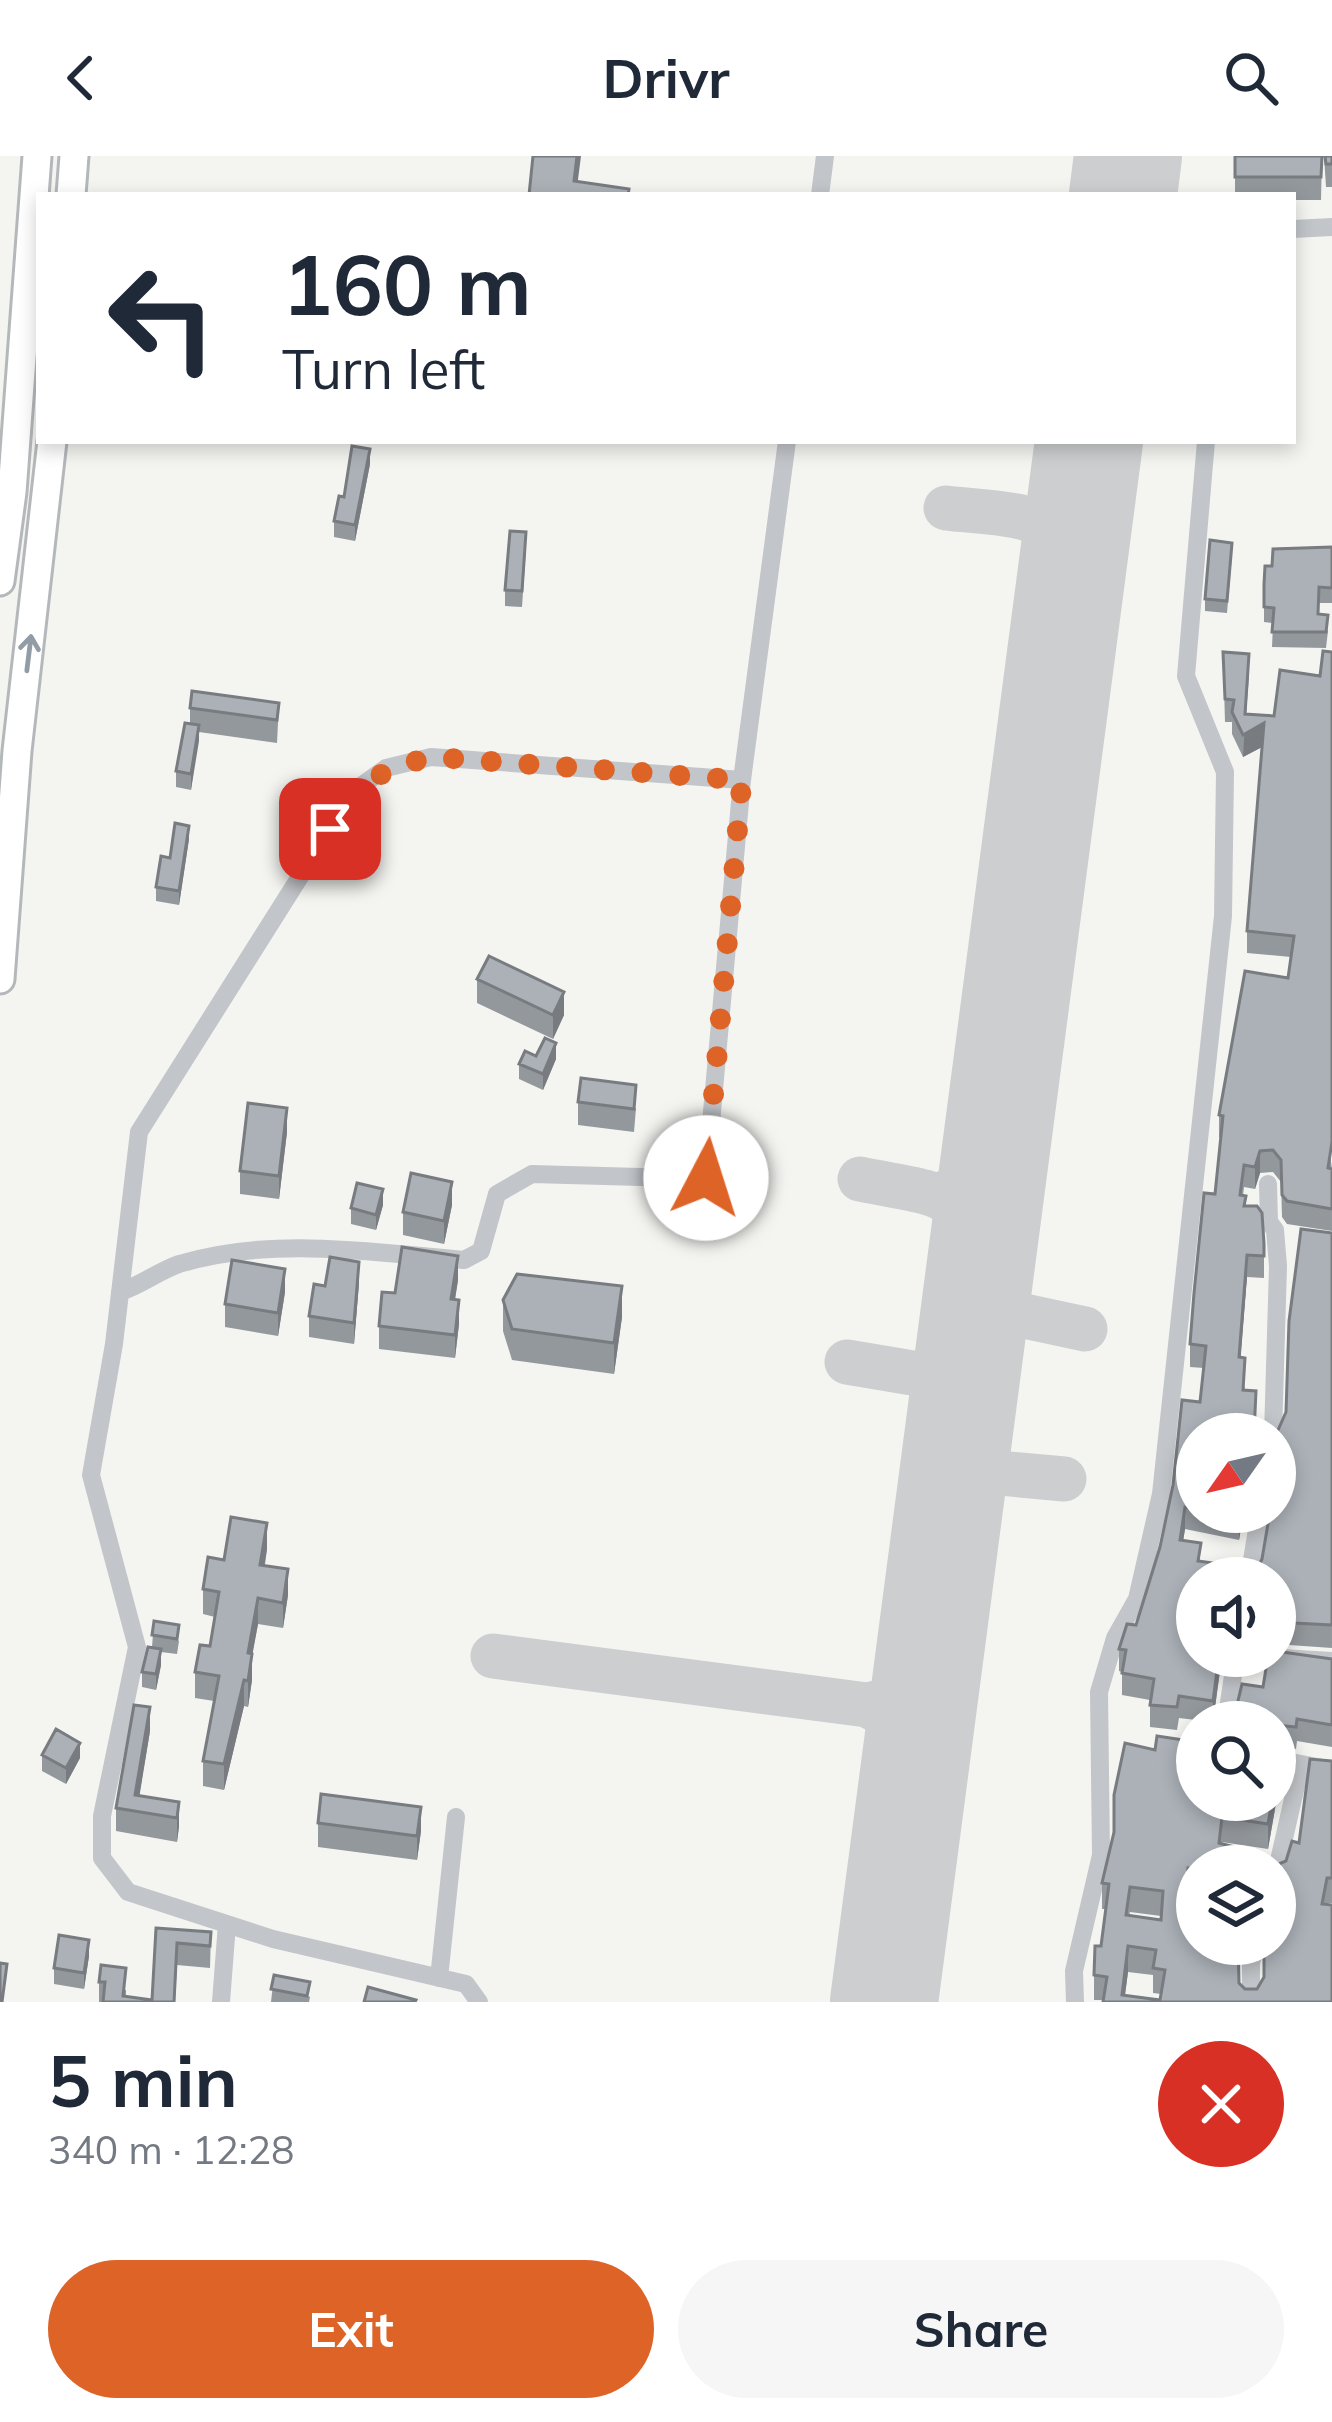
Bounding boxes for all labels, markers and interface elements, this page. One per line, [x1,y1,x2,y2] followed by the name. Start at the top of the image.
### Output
[602,44,730,112] text: Drivr
[48,45,114,111] icon: back
[1218,45,1284,111] icon: search
[282,231,532,336] text: 160 m
[84,240,240,396] icon: left
[282,335,485,403] text: Turn left
[18,635,40,674] one-way arrow
[279,778,381,880] pin
[297,796,363,862] icon: arrive
[643,1115,769,1241] position arrow
[1176,1413,1296,1533] north arrow
[1176,1413,1296,1965] map controls
[1176,1557,1296,1677] button: sound
[1176,1701,1296,1821] button: search
[1176,1845,1296,1965] button: layers
[48,2035,238,2125] text: 5 min
[1158,2041,1284,2167] button: close
[48,2125,294,2174] text: 340 m · 12:28
[48,2260,654,2398] button: Exit
[678,2260,1284,2398] button: Share

